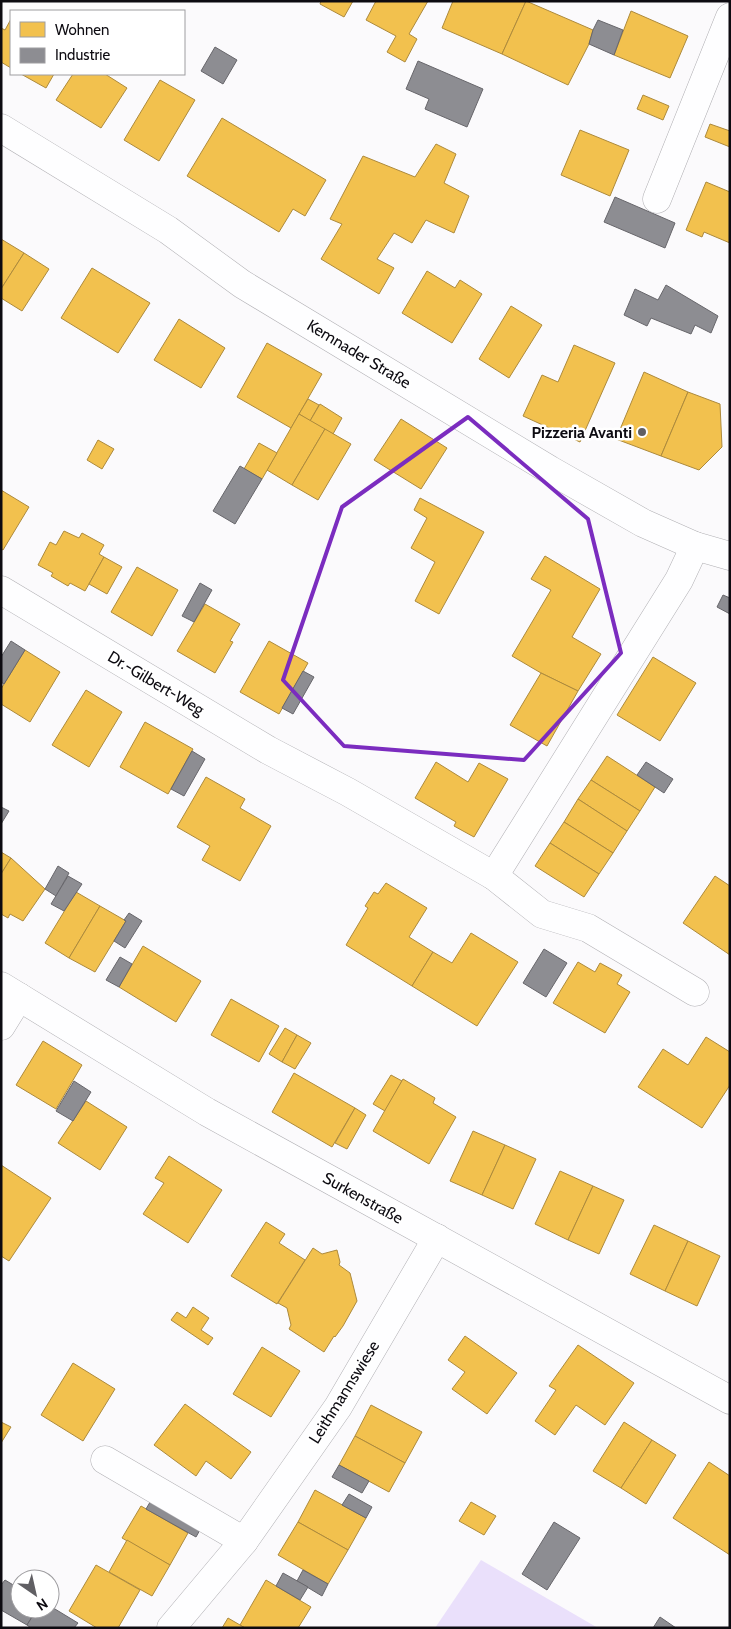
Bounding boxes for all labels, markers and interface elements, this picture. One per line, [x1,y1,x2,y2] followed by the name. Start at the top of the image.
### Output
[10,10,185,75] legend
[55,21,109,39] text: Wohnen
[55,46,110,64] text: Industrie
[304,316,414,392] street label: Kemnader Straße
[531,423,632,442] place label: Pizzeria Avanti
[636,426,648,438] marker: Pizzeria Avanti
[104,647,208,720] street label: Dr.-Gilbert-Weg
[320,1168,406,1228] street label: Surkenstraße
[305,1337,383,1447] street label: Leithmannswiese
[10,1569,60,1619] north arrow
[33,1595,51,1615] text: N

